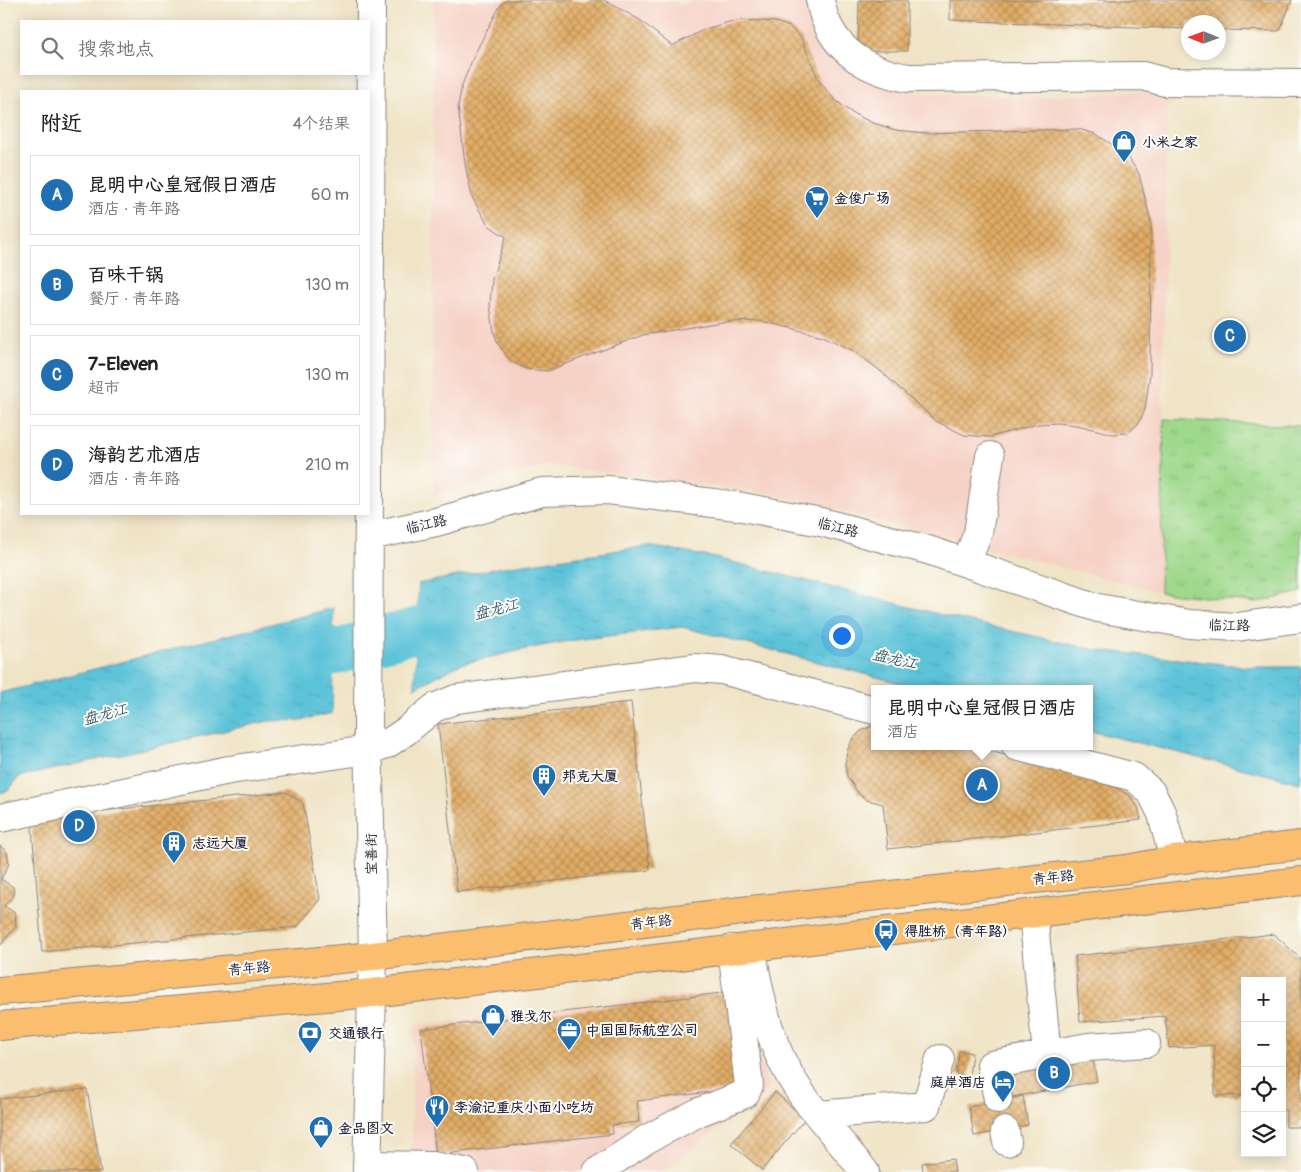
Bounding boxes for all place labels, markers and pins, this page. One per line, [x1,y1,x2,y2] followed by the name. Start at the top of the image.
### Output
[1111,129,1137,163] shop icon: 小米之家
[1142,134,1198,151] place label: 小米之家
[804,185,830,219] supermarket icon: 金俊广场
[834,190,890,207] place label: 金俊广场
[1214,317,1246,355] pin: C
[531,763,557,797] building icon: 邦克大厦
[966,766,998,804] pin: A
[562,768,618,785] place label: 邦克大厦
[63,807,95,845] pin: D
[161,830,187,864] building icon: 志远大厦
[192,835,248,852] place label: 志远大厦
[873,918,899,952] bus stop icon: 得胜桥（青年路）
[904,923,1016,940] place label: 得胜桥（青年路）
[480,1003,506,1037] shop icon: 雅戈尔
[510,1008,552,1025] place label: 雅戈尔
[556,1017,582,1051] office icon: 中国国际航空公司
[297,1020,323,1054] bank icon: 交通银行
[586,1022,698,1039] place label: 中国国际航空公司
[328,1025,384,1042] place label: 交通银行
[1038,1054,1070,1092] pin: B
[990,1069,1016,1103] hotel icon: 庭岸酒店
[930,1074,986,1091] place label: 庭岸酒店
[424,1094,450,1128] restaurant icon: 李渝记重庆小面小吃坊
[454,1099,594,1116] place label: 李渝记重庆小面小吃坊
[308,1115,334,1149] shop icon: 金品图文
[338,1120,394,1137] place label: 金品图文

